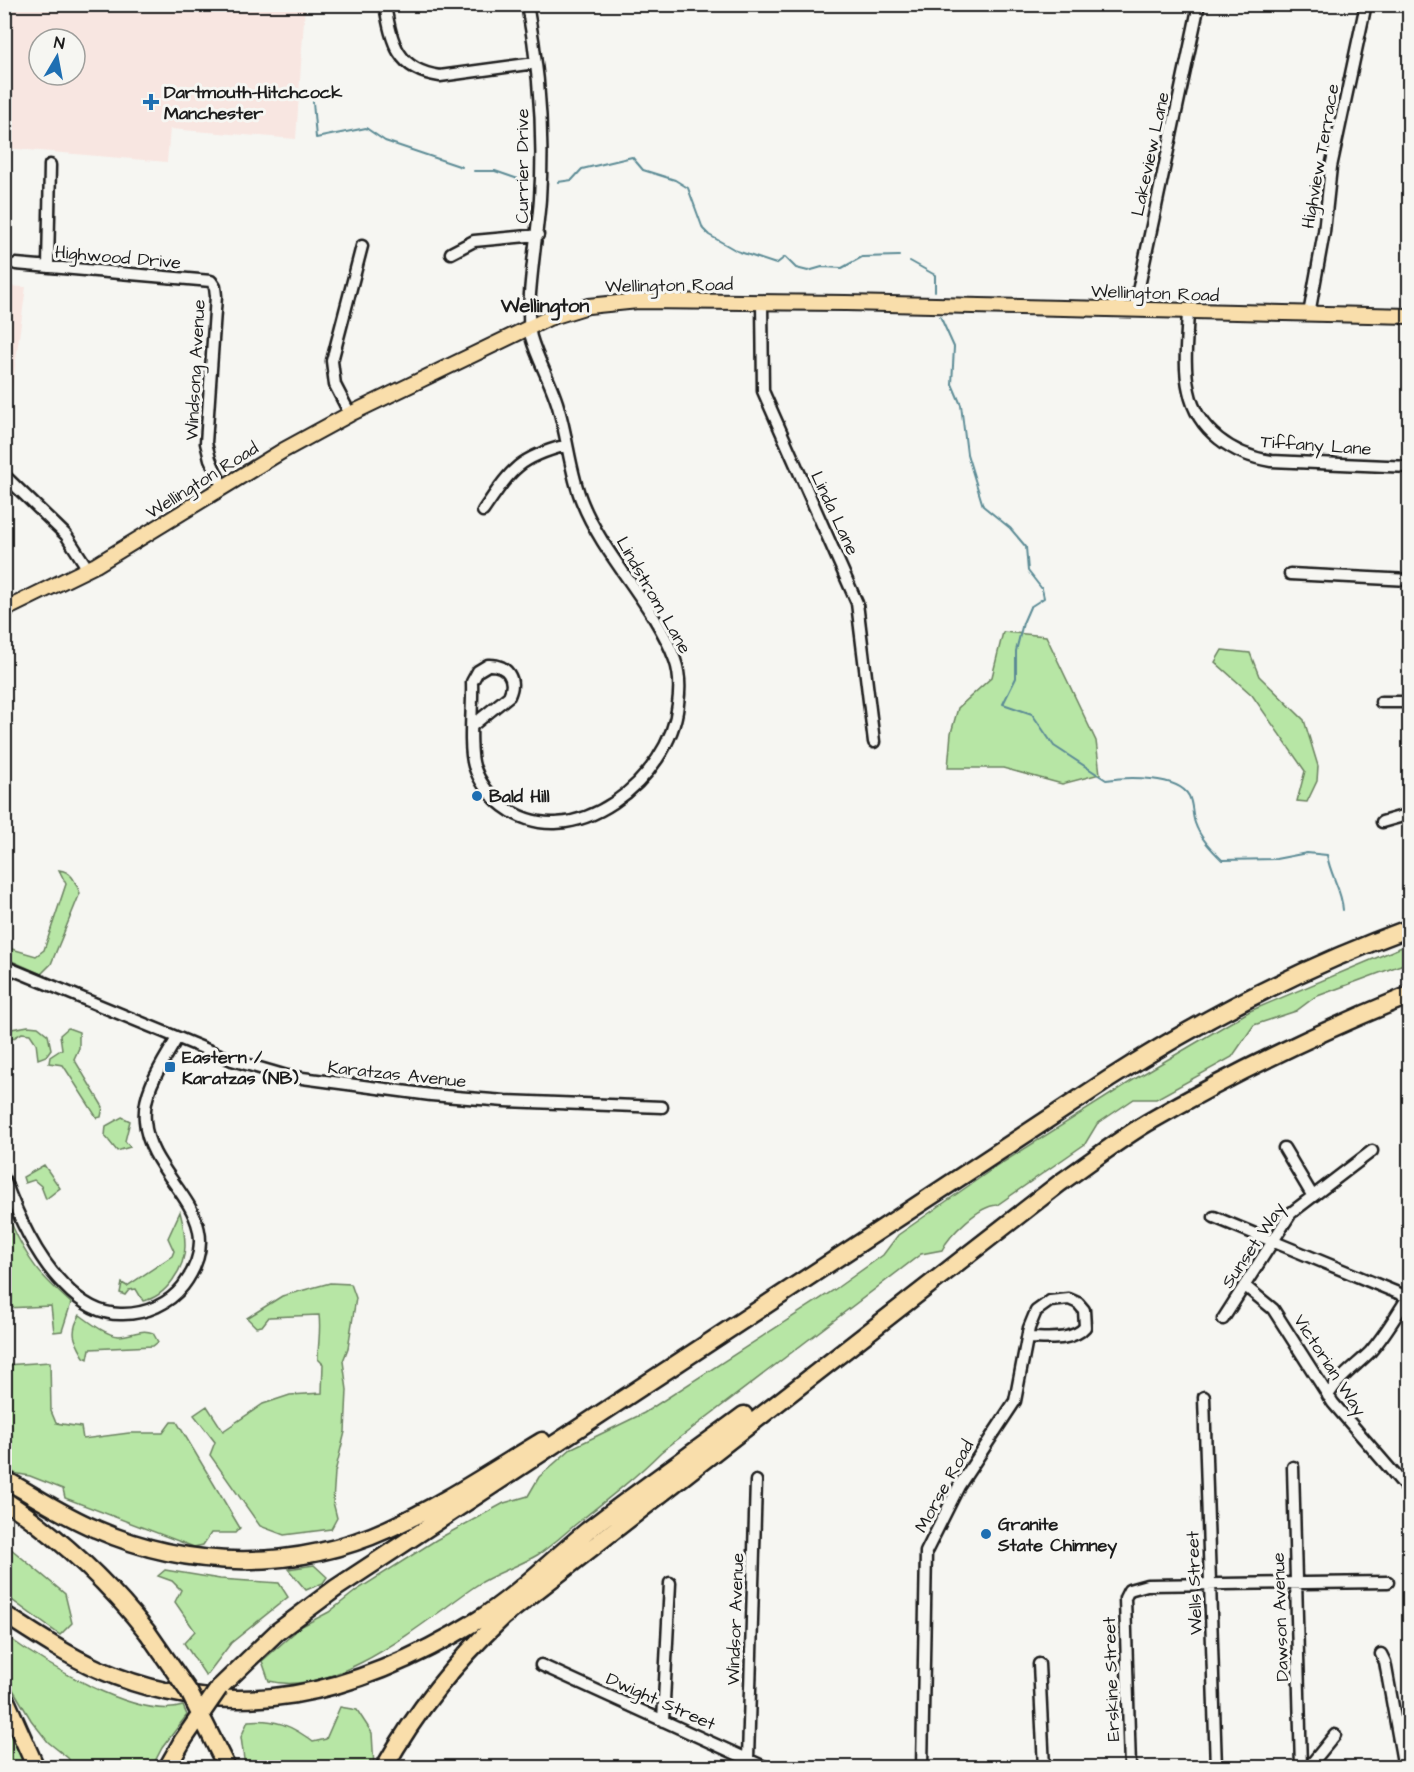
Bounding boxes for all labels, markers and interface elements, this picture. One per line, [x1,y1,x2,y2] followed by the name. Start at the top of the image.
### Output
[27,27,87,87] north arrow
[53,32,66,55] text: N
[164,80,343,126] place label: Dartmouth-Hitchcock Manchester
[1295,82,1347,231] street label: Highview Terrace
[1125,89,1176,218] street label: Lakeview Lane
[142,93,160,111] marker: Dartmouth-Hitchcock Manchester
[510,108,535,223] street label: Currier Drive
[54,240,182,276] street label: Highwood Drive
[605,272,733,300] street label: Wellington Road
[1090,279,1220,309] street label: Wellington Road
[500,292,589,321] district label: Wellington
[179,299,213,441] street label: Windsong Avenue
[1260,429,1372,463] street label: Tiffany Lane
[141,436,264,526] street label: Wellington Road
[804,467,865,560] street label: Linda Lane
[610,532,697,659] street label: Lindstrom Lane
[489,784,550,809] place label: Bald Hill
[470,789,484,803] marker: Bald Hill
[182,1045,299,1091] place label: Eastern / Karatzas (NB)
[326,1055,468,1094] street label: Karatzas Avenue
[163,1060,177,1074] marker: Eastern / Karatzas (NB)
[1215,1197,1292,1294] street label: Sunset Way
[1286,1309,1372,1422] street label: Victorian Way
[909,1435,980,1537] street label: Morse Road
[997,1512,1117,1559] place label: Granite State Chimney
[979,1527,993,1541] marker: Granite State Chimney
[1180,1530,1209,1635] street label: Wells Street
[721,1552,750,1686] street label: Windsor Avenue
[1266,1552,1295,1682] street label: Dawson Avenue
[1097,1615,1126,1742] street label: Erskine Street
[602,1666,720,1738] street label: Dwight Street

